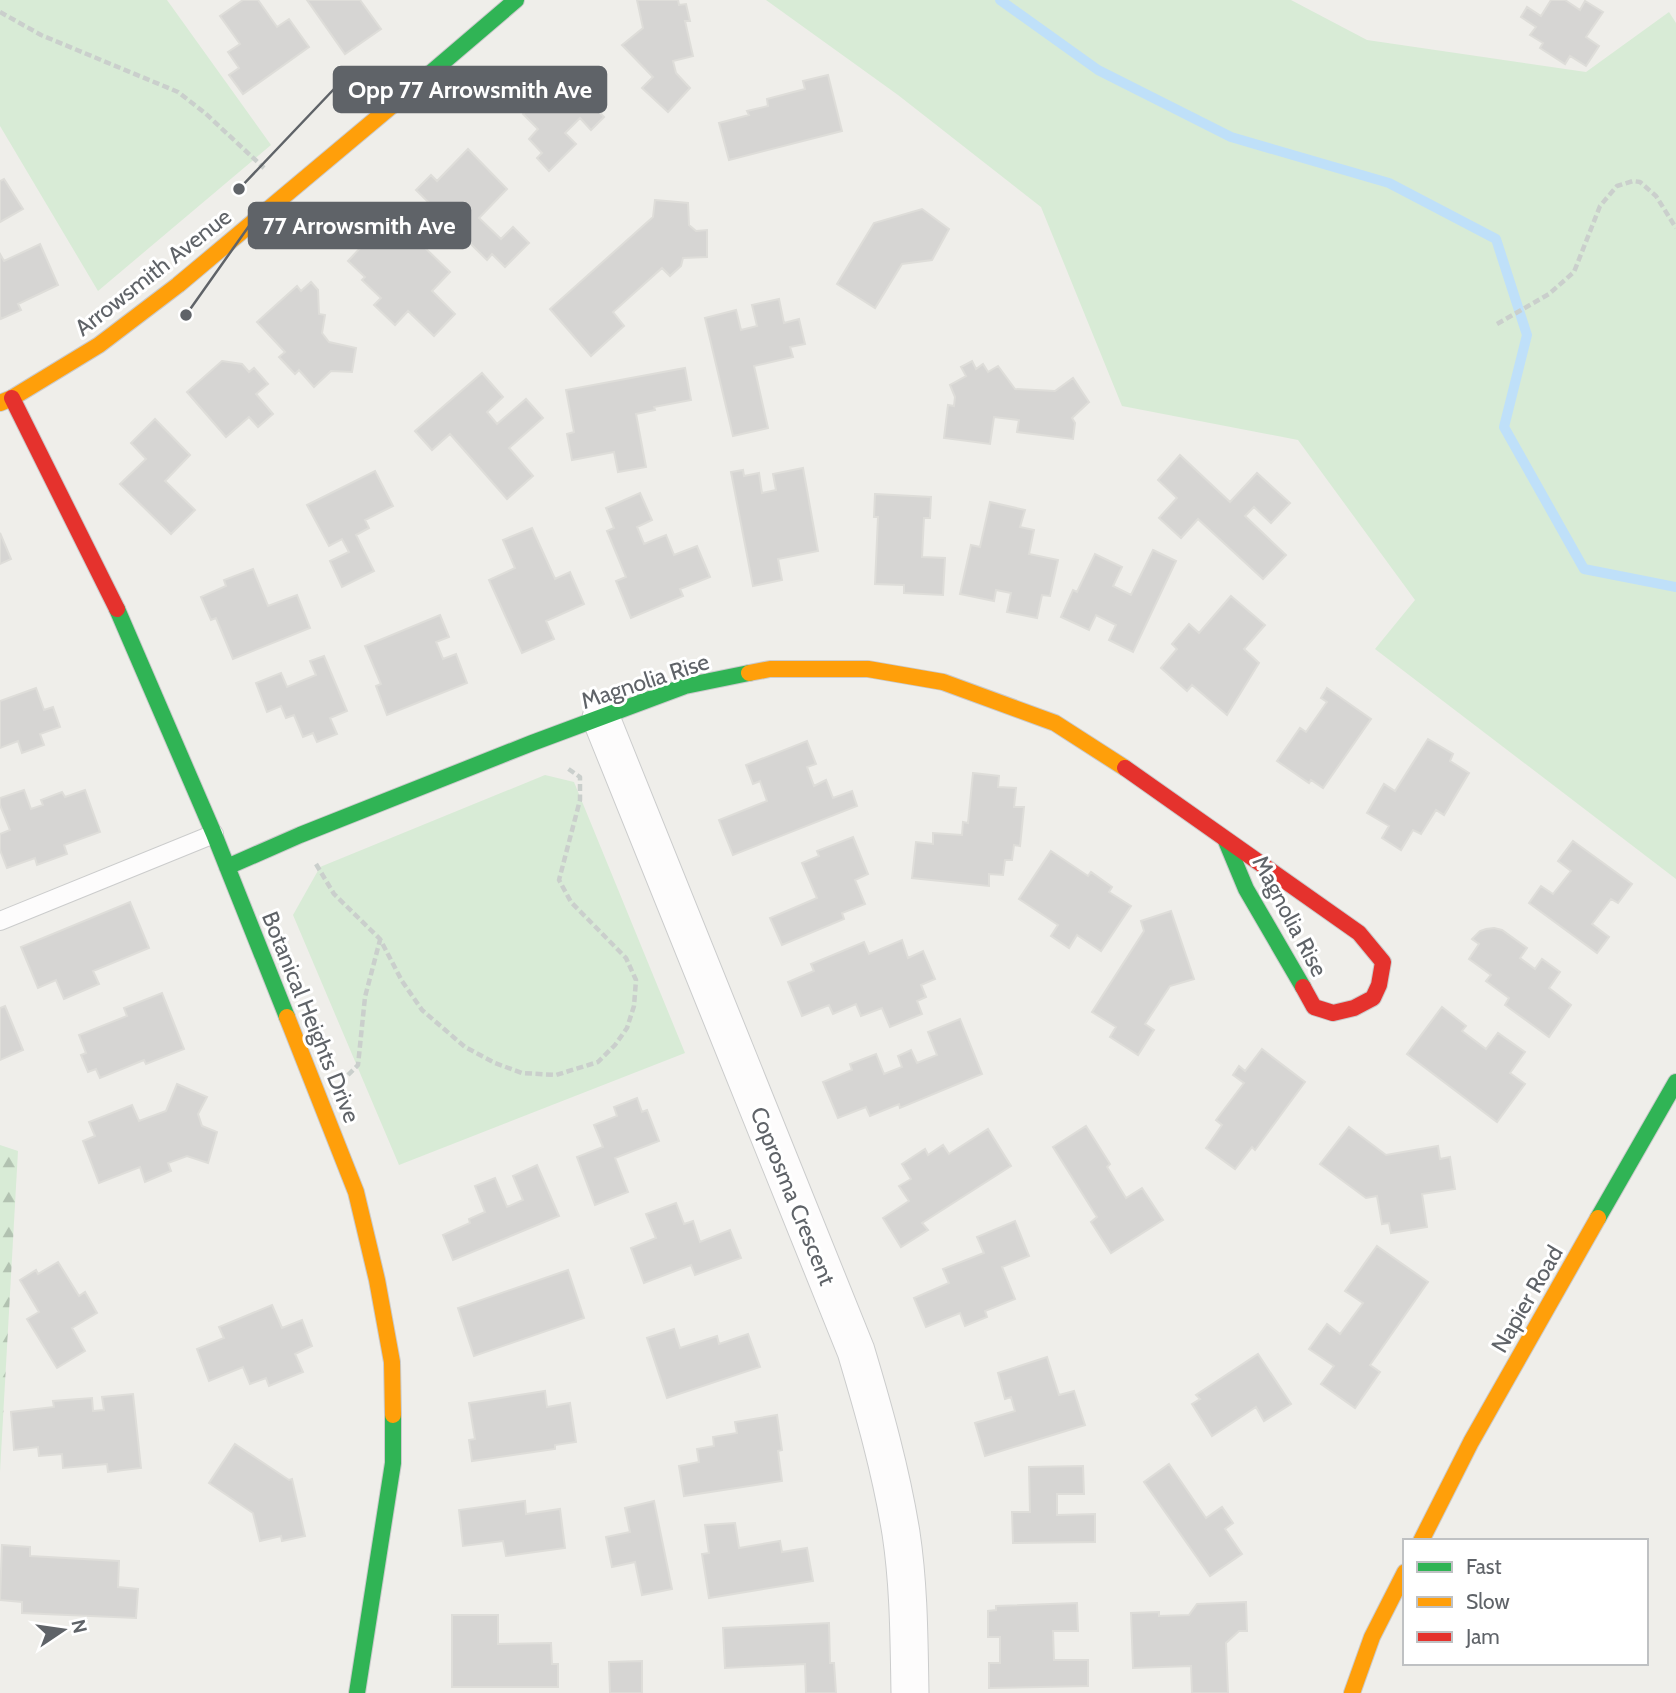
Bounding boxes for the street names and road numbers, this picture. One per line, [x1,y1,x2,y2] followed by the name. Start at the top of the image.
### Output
[69,202,237,342] street label: Arrowsmith Avenue
[577,647,713,715] street label: Magnolia Rise
[1246,851,1334,981] street label: Magnolia Rise
[256,907,366,1127] street label: Botanical Heights Drive
[745,1103,842,1289] street label: Coprosma Crescent
[1485,1241,1569,1357] street label: Napier Road

